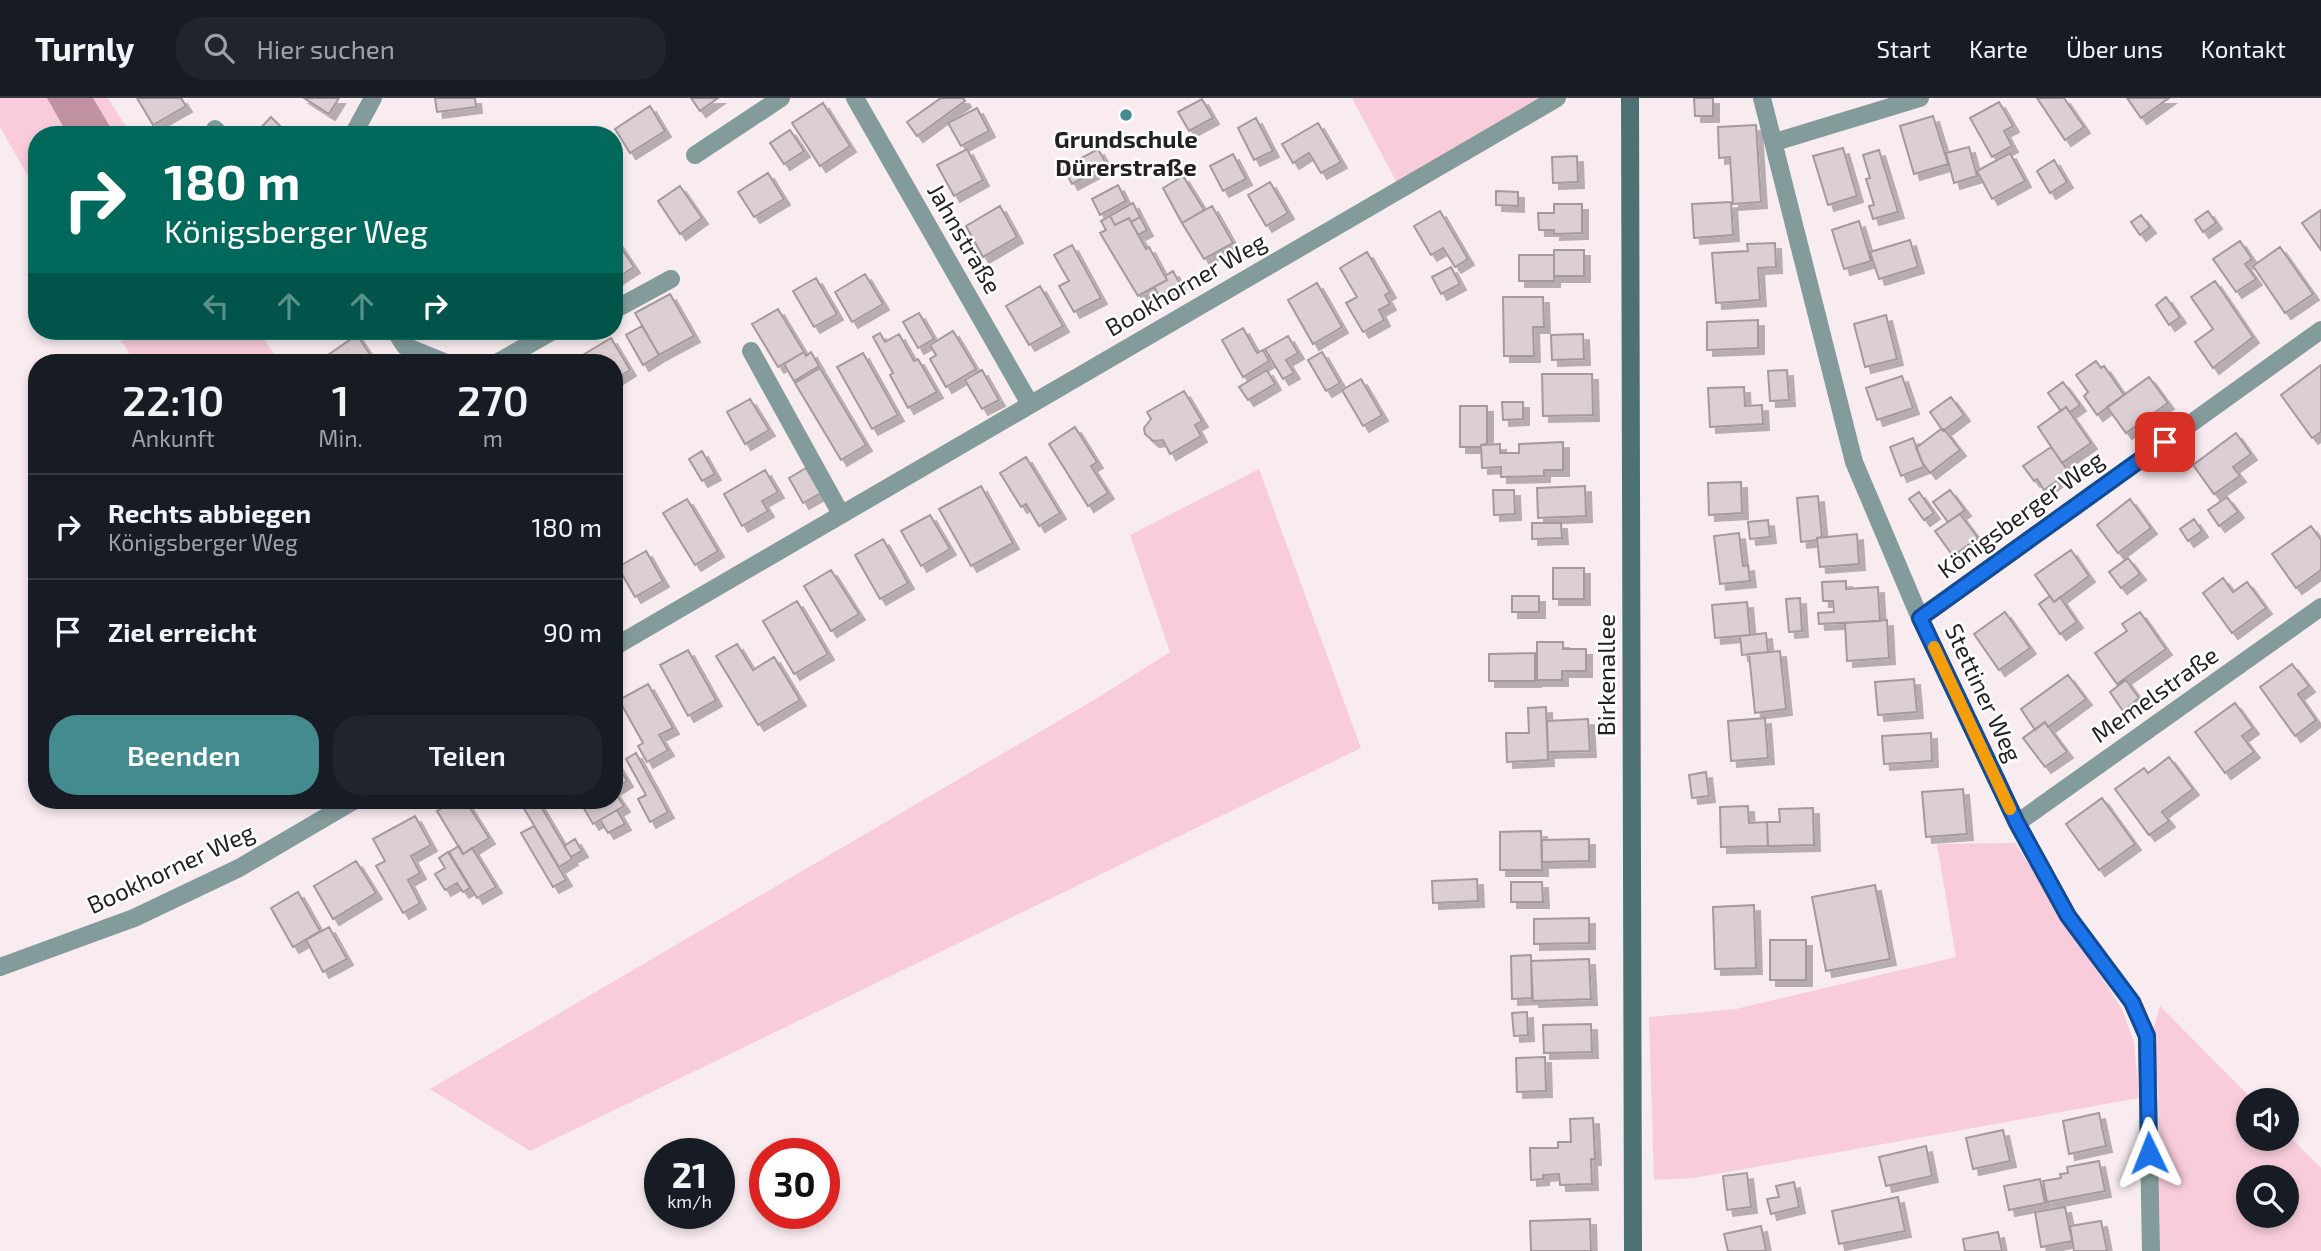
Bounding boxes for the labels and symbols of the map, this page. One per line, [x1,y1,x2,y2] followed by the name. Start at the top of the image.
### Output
[1118,107,1134,123] marker: Grundschule Dürerstraße
[1054,124,1198,181] place label: Grundschule Dürerstraße
[922,178,1008,299] street label: Jahnstraße
[1100,226,1271,342] street label: Bookhorner Weg
[2135,412,2195,472] pin
[1931,444,2109,584] street label: Königsberger Weg
[1591,614,1620,736] street label: Birkenallee
[1940,619,2029,766] street label: Stettiner Weg
[2085,639,2223,748] street label: Memelstraße
[82,816,259,919] street label: Bookhorner Weg
[2112,1116,2186,1190] position arrow
[749,1138,840,1229] speed limit sign: 30

